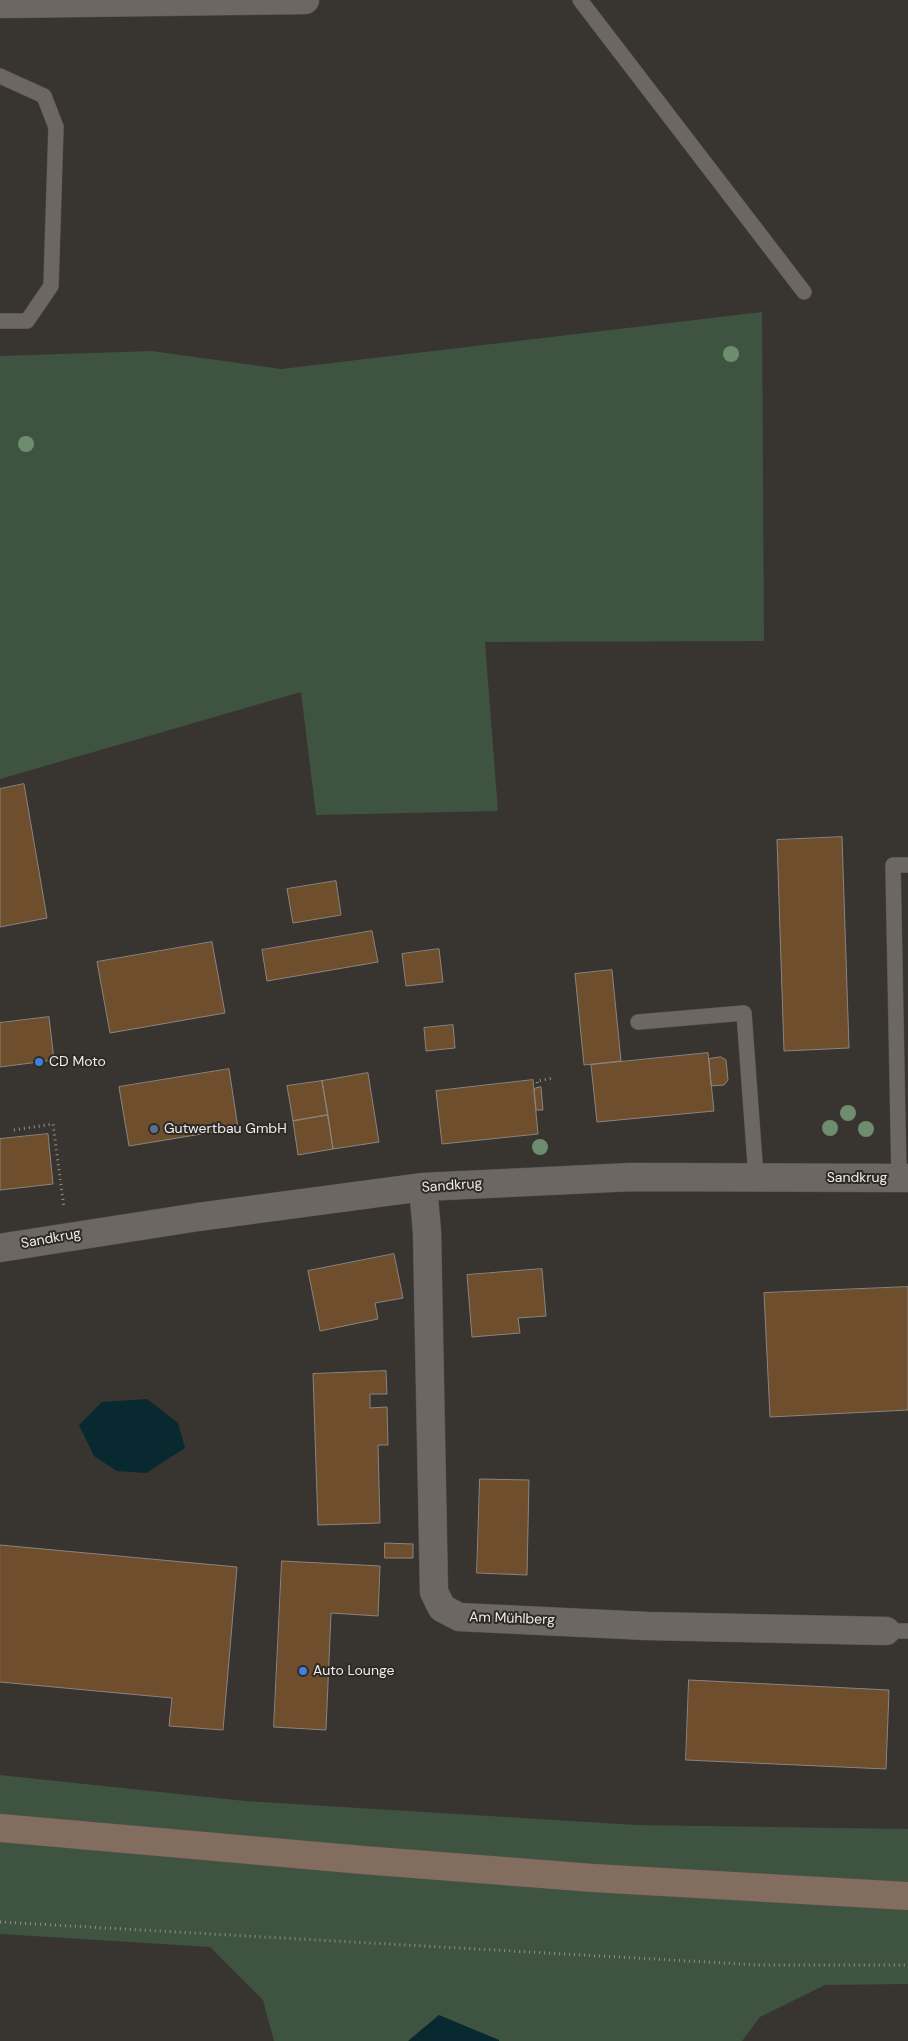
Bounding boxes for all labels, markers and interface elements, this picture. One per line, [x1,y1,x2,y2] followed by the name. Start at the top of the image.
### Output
[49,1054,106,1070] place label: CD Moto
[33,1056,45,1068] marker: CD Moto
[164,1121,287,1137] place label: Gutwertbau GmbH
[148,1123,160,1135] marker: Gutwertbau GmbH
[827,1170,887,1186] street label: Sandkrug
[421,1176,483,1196] street label: Sandkrug
[20,1225,82,1253] street label: Sandkrug
[469,1609,555,1629] street label: Am Mühlberg
[313,1663,394,1679] place label: Auto Lounge
[297,1665,309,1677] marker: Auto Lounge

